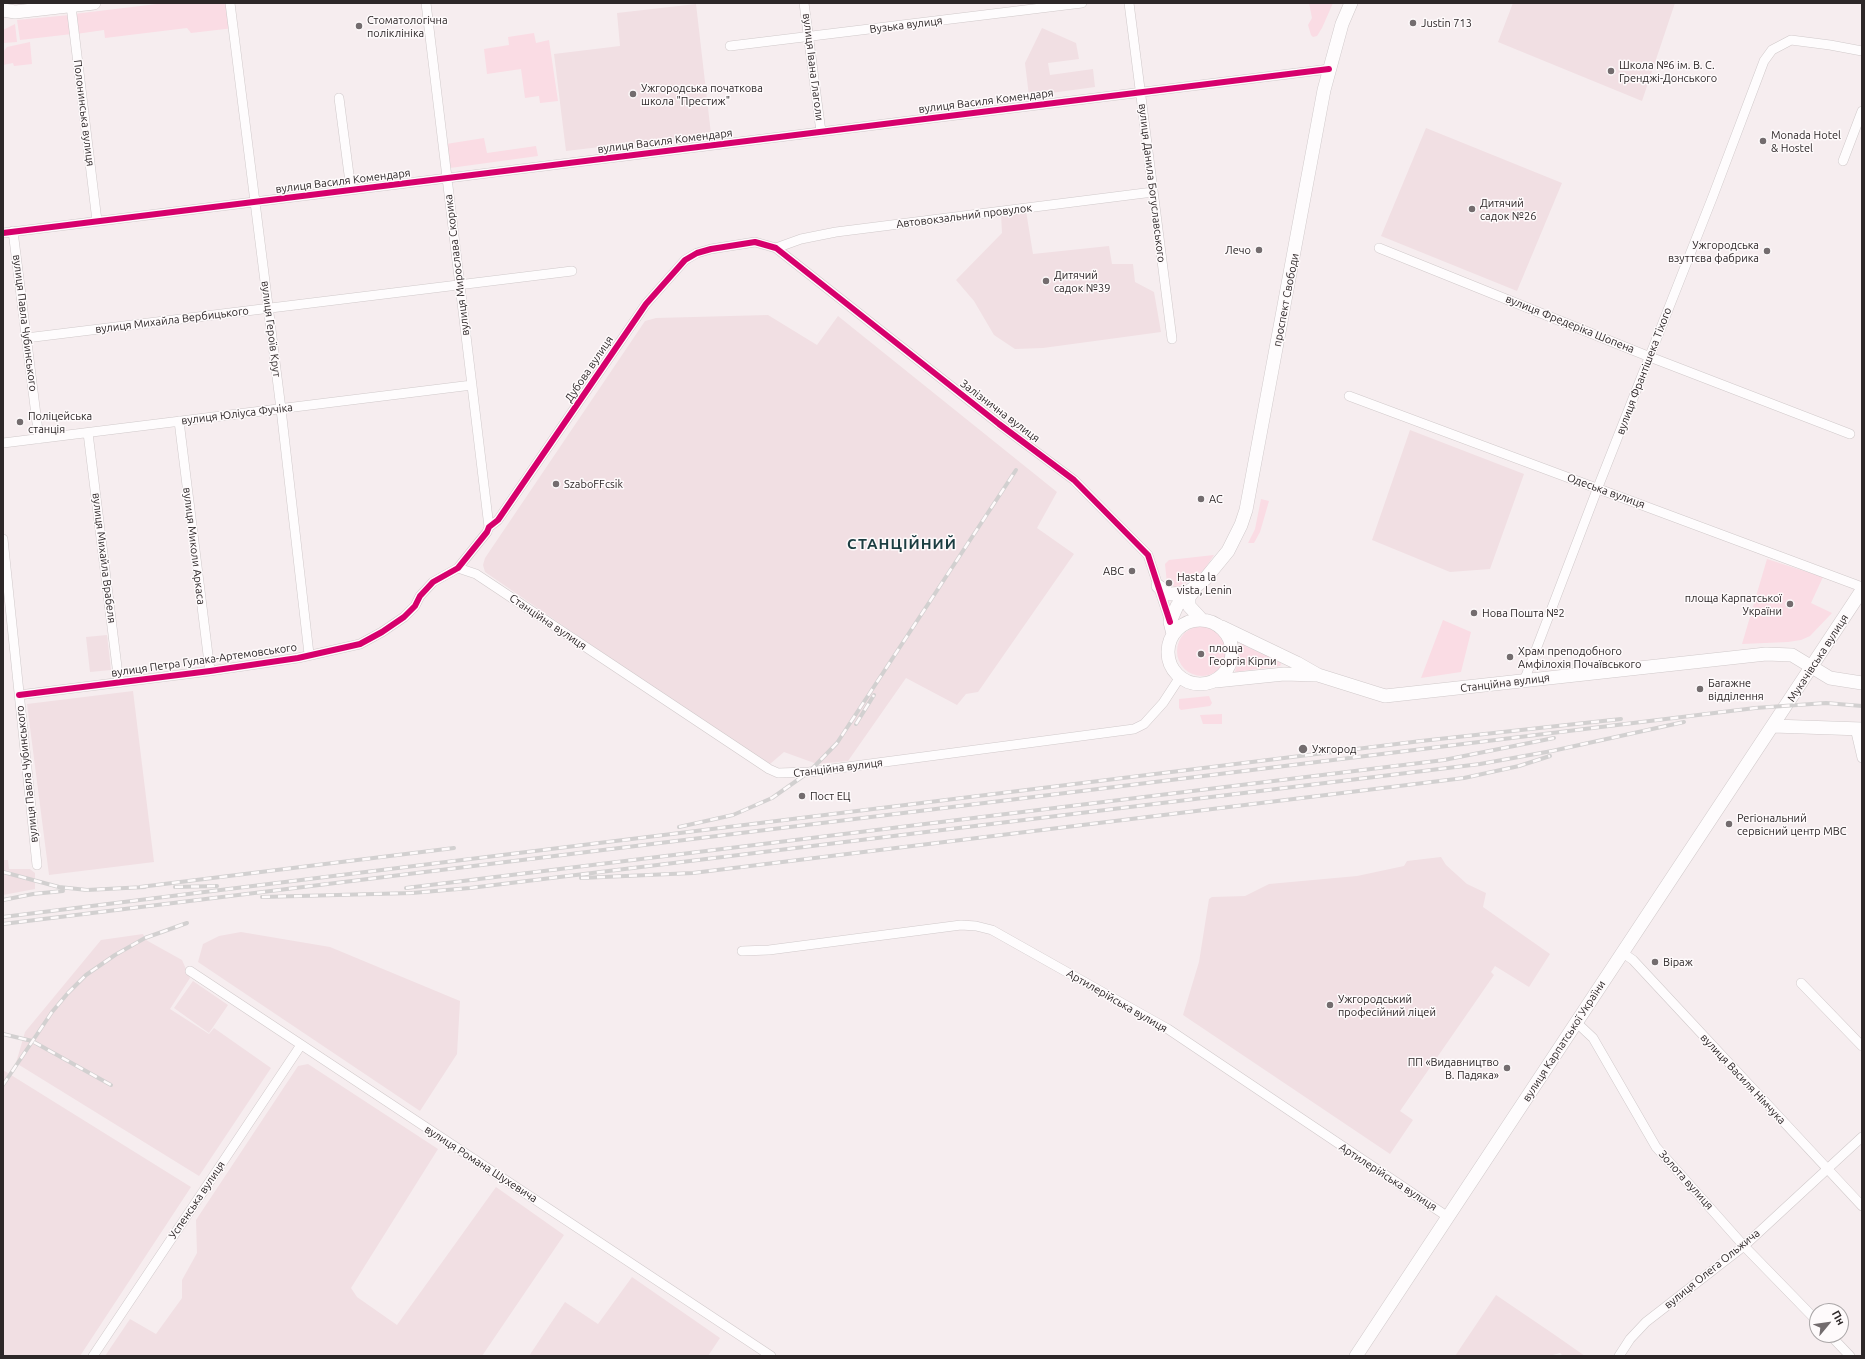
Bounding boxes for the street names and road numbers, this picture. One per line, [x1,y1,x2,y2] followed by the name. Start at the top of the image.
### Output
[800,12,826,122] street label: вулиця Івана Глаголи
[869,14,943,36] street label: Вузька вулиця
[71,59,97,167] street label: Полонинська вулиця
[918,86,1054,116] street label: вулиця Василя Комендаря
[1136,103,1168,263] street label: вулиця Данила Богуславського
[597,126,733,156] street label: вулиця Василя Комендаря
[275,166,411,196] street label: вулиця Василя Комендаря
[442,194,472,336] street label: вулиця Мирослава Скорика
[895,201,1033,231] street label: Автовокзальний провулок
[1270,252,1302,348] street label: проспект Свободи
[10,254,40,392] street label: вулиця Павла Чубинського
[259,280,283,378] street label: вулиця Героїв Крут
[1504,292,1636,356] street label: вулиця Фредеріка Шопена
[94,304,250,336] street label: вулиця Михайла Вербицького
[1614,305,1674,437] street label: вулиця Франтішека Тіхого
[562,333,616,405] street label: Дубова вулиця
[958,377,1042,445] street label: Залізнична вулиця
[180,401,294,427] street label: вулиця Юліуса Фучіка
[1565,471,1647,511] street label: Одеська вулиця
[180,487,208,605] street label: вулиця Миколи Аркаса
[89,492,119,624] street label: вулиця Михайла Врабеля
[507,591,589,653] street label: Станційна вулиця
[1785,612,1851,704] street label: Мукачівська вулиця
[110,640,298,680] street label: вулиця Петра Гулака-Артемовського
[1459,671,1551,695] street label: Станційна вулиця
[13,705,41,843] street label: вулиця Павла Чубинського
[792,756,884,780] street label: Станційна вулиця
[1064,967,1170,1035] street label: Артилерійська вулиця
[1520,978,1608,1104] street label: вулиця Карпатської України
[1698,1031,1788,1127] street label: вулиця Василя Німчука
[422,1123,540,1205] street label: вулиця Романа Шухевича
[1337,1140,1439,1214] street label: Артилерійська вулиця
[1656,1148,1716,1212] street label: Золота вулиця
[166,1159,228,1241] street label: Успенська вулиця
[1662,1226,1762,1312] street label: вулиця Олега Ольжича

